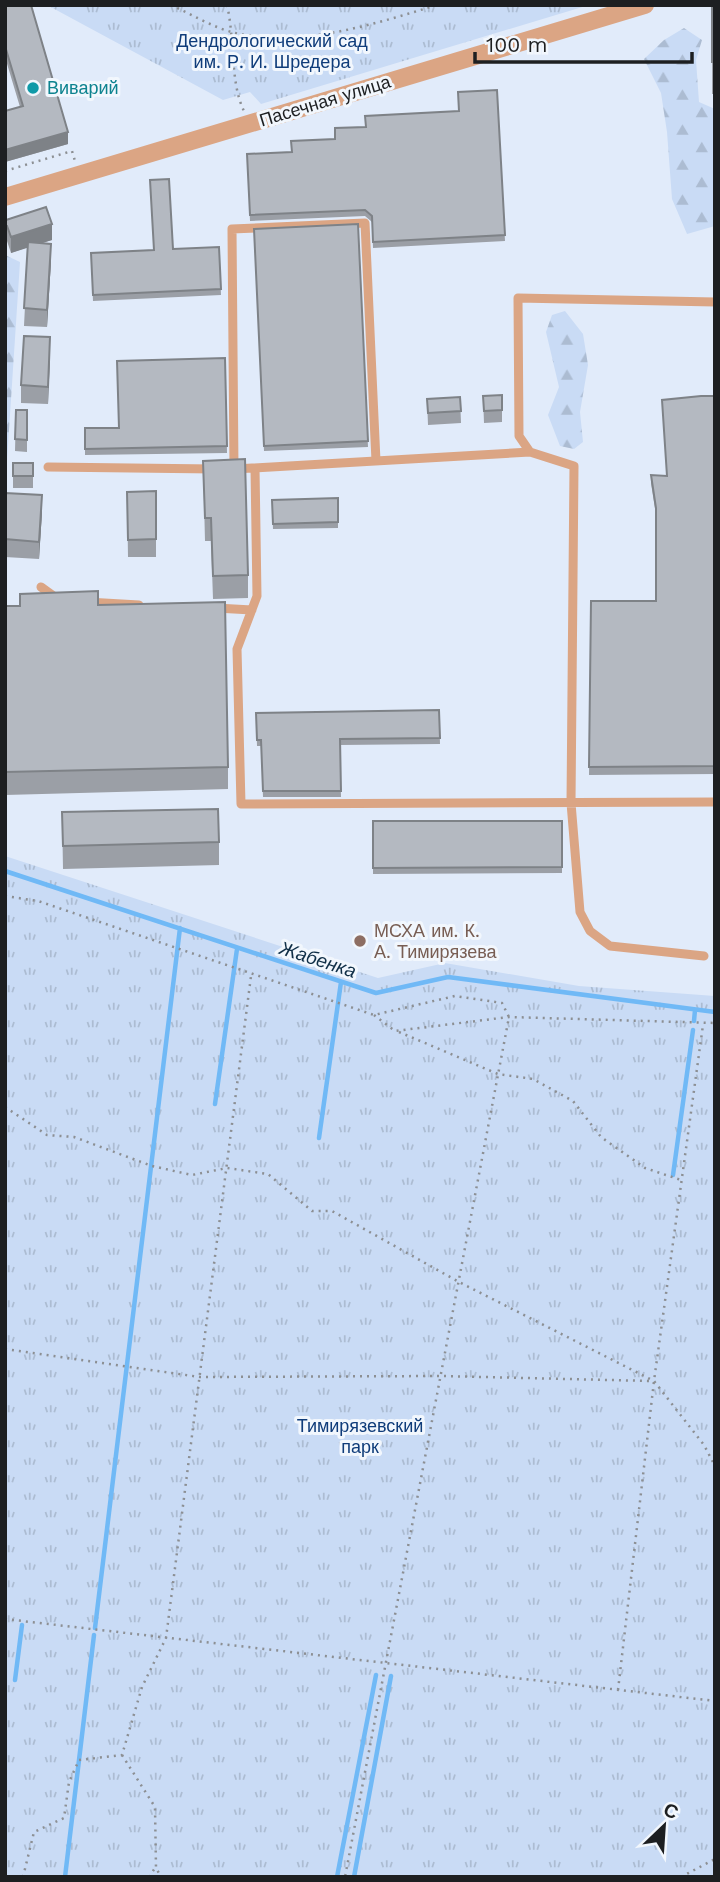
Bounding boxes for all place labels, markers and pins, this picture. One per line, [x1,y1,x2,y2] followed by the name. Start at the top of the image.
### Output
[47,77,119,98] place label: Виварий
[25,80,41,96] marker: Виварий
[374,920,498,962] place label: МСХА им. К. А. Тимирязева
[352,933,368,949] marker: МСХА им. К. А. Тимирязева

